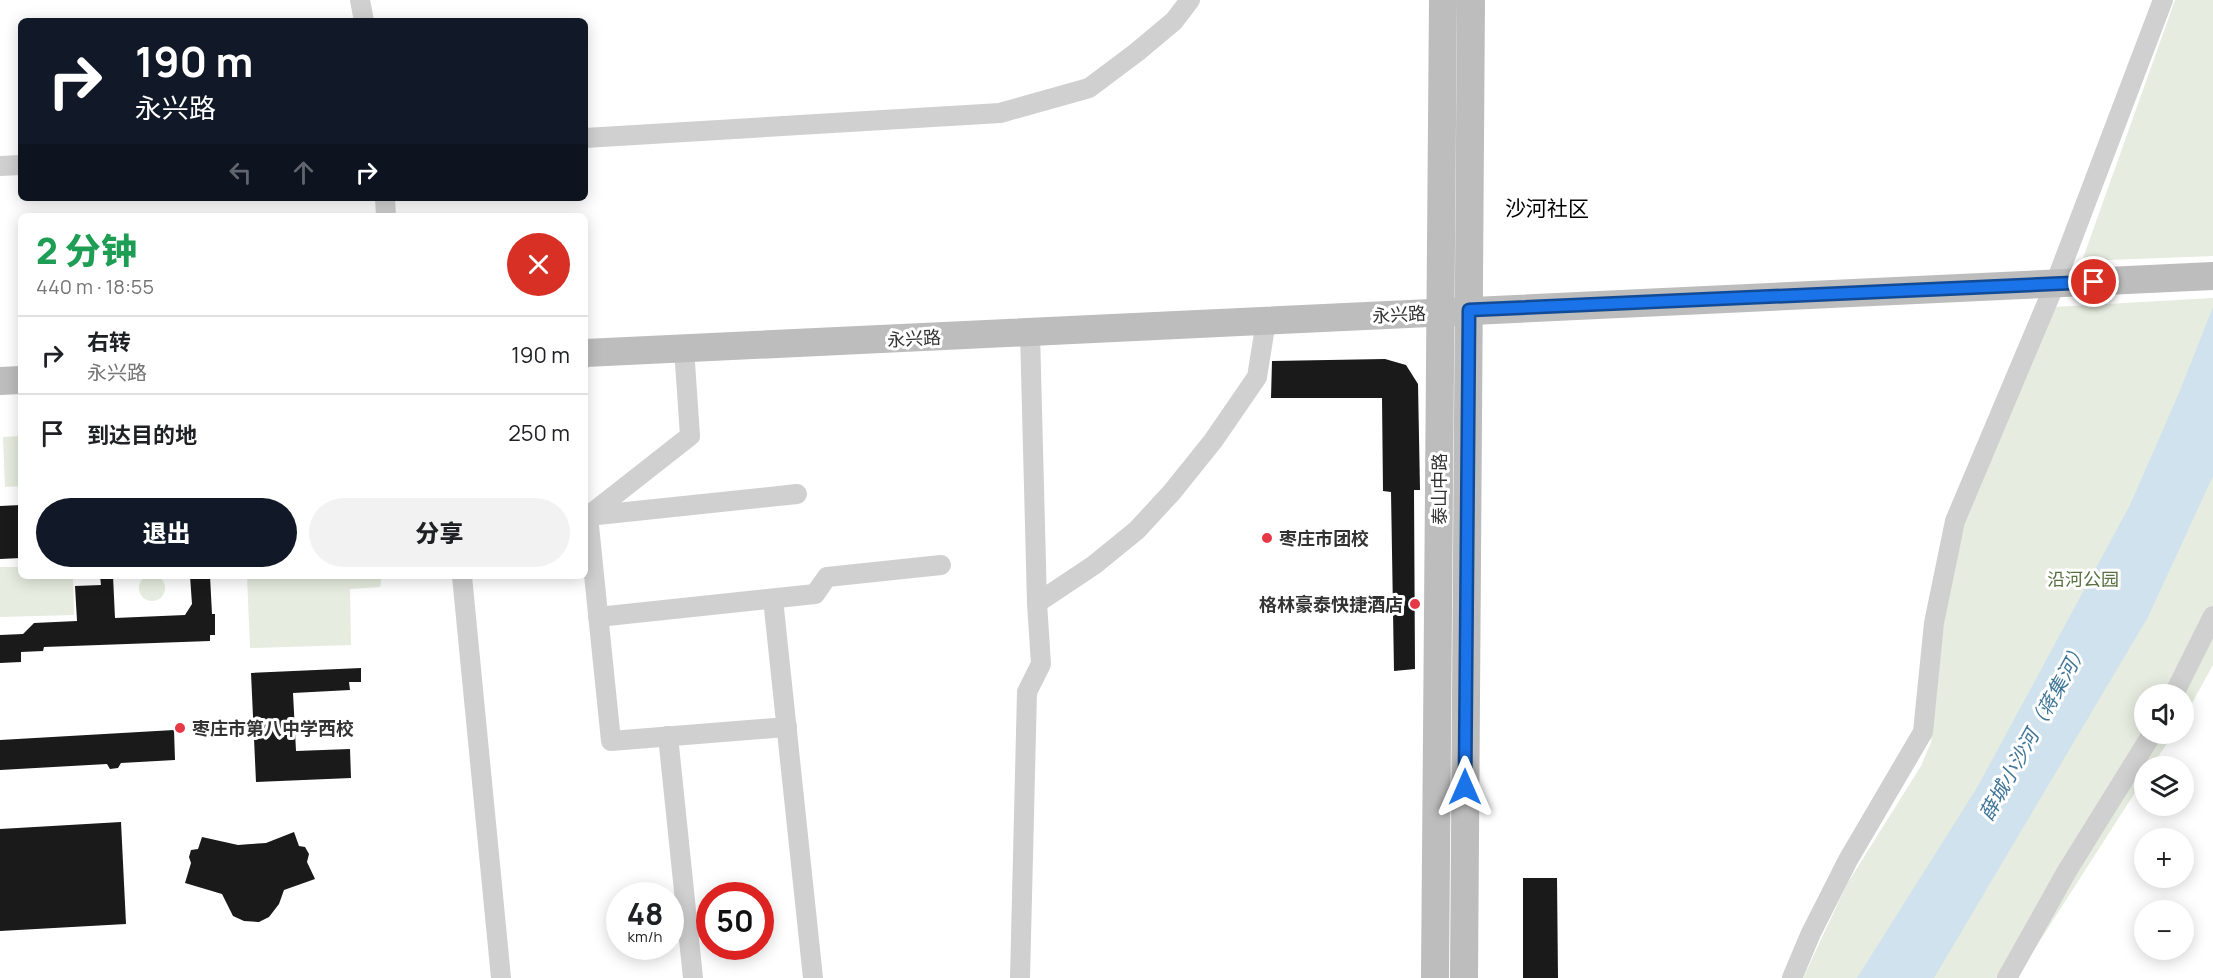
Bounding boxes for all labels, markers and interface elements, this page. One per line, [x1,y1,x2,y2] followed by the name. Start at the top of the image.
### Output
[135,32,253,90] text: 190 m
[36,42,114,120] icon: right
[135,89,216,126] text: 永兴路
[224,156,257,189] icon: left
[287,156,320,189] icon: ahead
[350,156,383,189] icon: right
[1505,194,1589,222] district label: 沙河社区
[36,226,137,275] text: 2 分钟
[507,233,570,296] button: close
[2068,256,2119,307] pin
[2077,265,2110,298] icon: arrive
[36,273,154,300] text: 440 m · 18:55
[1371,301,1427,327] street label: 永兴路
[886,325,942,351] street label: 永兴路
[87,327,131,357] text: 右转
[36,339,69,372] icon: right
[511,340,570,370] text: 190 m
[87,359,147,386] text: 永兴路
[36,417,69,450] icon: arrive
[508,418,570,448] text: 250 m
[87,420,197,450] text: 到达目的地
[1427,453,1451,525] street label: 泰山中路
[36,498,297,567] button: 退出
[309,498,570,567] button: 分享
[1279,526,1369,550] place label: 枣庄市团校
[1260,531,1274,545] marker: 枣庄市团校
[2047,567,2119,591] park label: 沿河公园
[1259,592,1403,616] place label: 格林豪泰快捷酒店
[1408,597,1422,611] marker: 格林豪泰快捷酒店
[1973,637,2093,825] water label: 薛城小沙河（蒋集河）
[2134,684,2194,960] map controls
[2134,684,2194,744] button: sound
[192,716,354,740] place label: 枣庄市第八中学西校
[173,721,187,735] marker: 枣庄市第八中学西校
[1433,755,1497,819] position arrow
[2134,756,2194,816] button: layers
[2134,828,2194,888] button: +
[696,882,774,960] speed limit sign: 50
[627,893,663,934] text: 48
[2134,900,2194,960] button: −
[628,926,662,947] text: km/h

